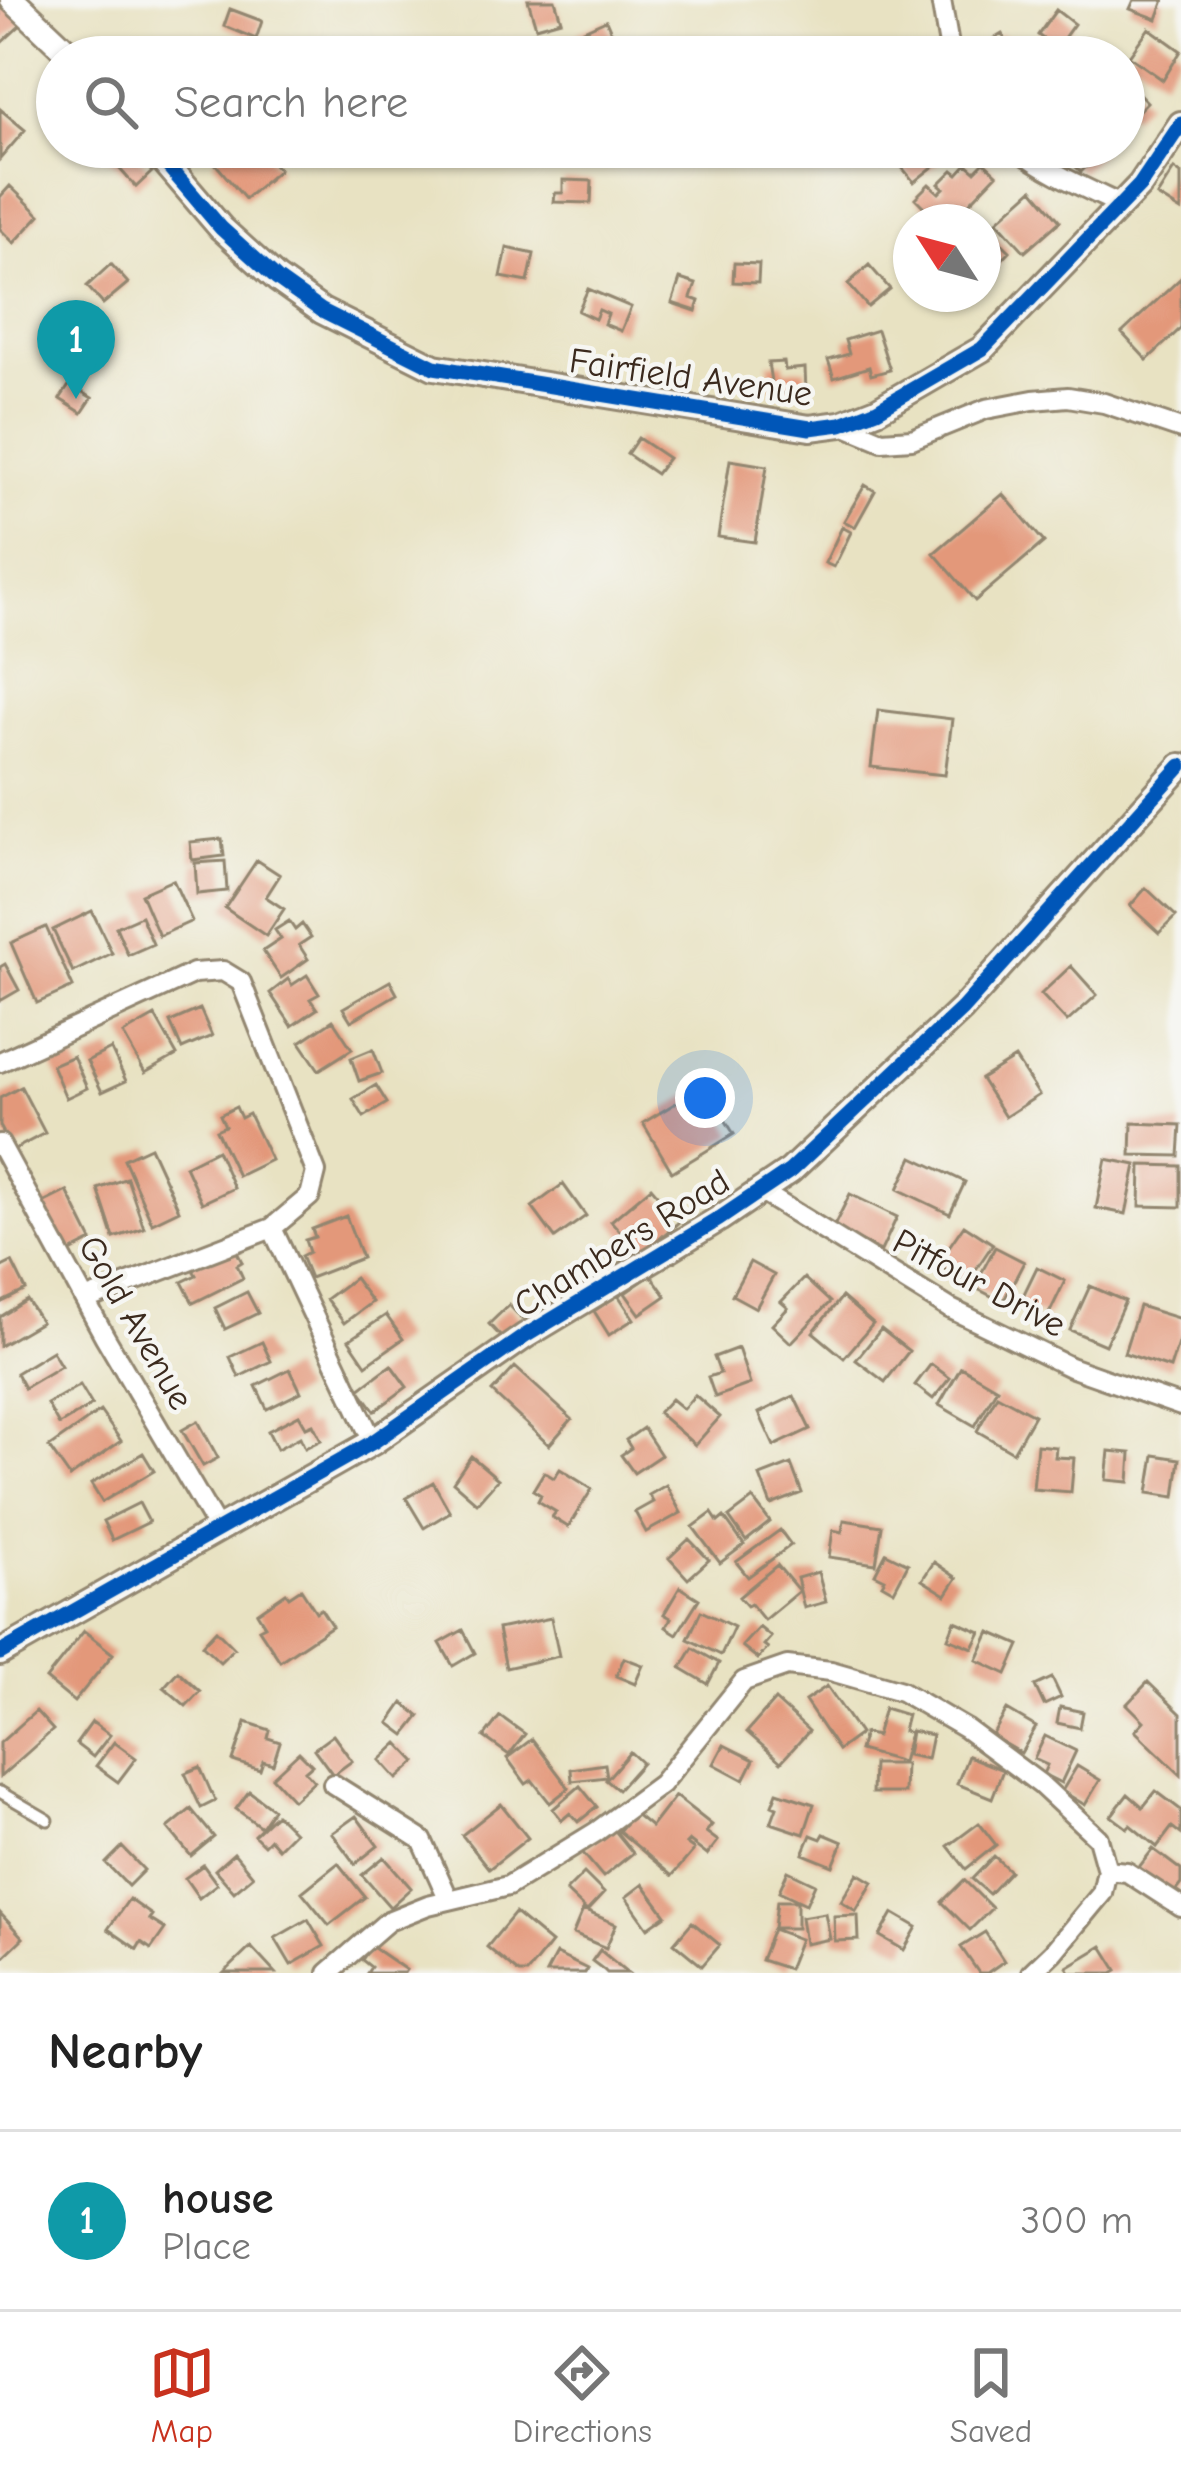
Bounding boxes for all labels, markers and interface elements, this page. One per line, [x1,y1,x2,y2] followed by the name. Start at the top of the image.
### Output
[36,36,1145,168] search box
[78,69,144,135] icon: search
[174,76,408,128] text: Search here
[893,204,1001,312] north arrow
[37,300,115,399] pin: 1
[567,340,815,415] street label: Fairfield Avenue
[675,1068,735,1128] your location
[507,1161,737,1326] street label: Chambers Road
[886,1221,1072,1346] street label: Pitfour Drive
[70,1229,202,1417] street label: Gold Avenue
[48,2022,202,2081] text: Nearby
[162,2172,274,2224] text: house
[79,2198,95,2243] text: 1
[1020,2198,1133,2243] text: 300 m
[162,2224,251,2269] text: Place
[149,2340,215,2450] tab: Map
[513,2340,652,2450] tab: Directions
[950,2340,1032,2450] tab: Saved

